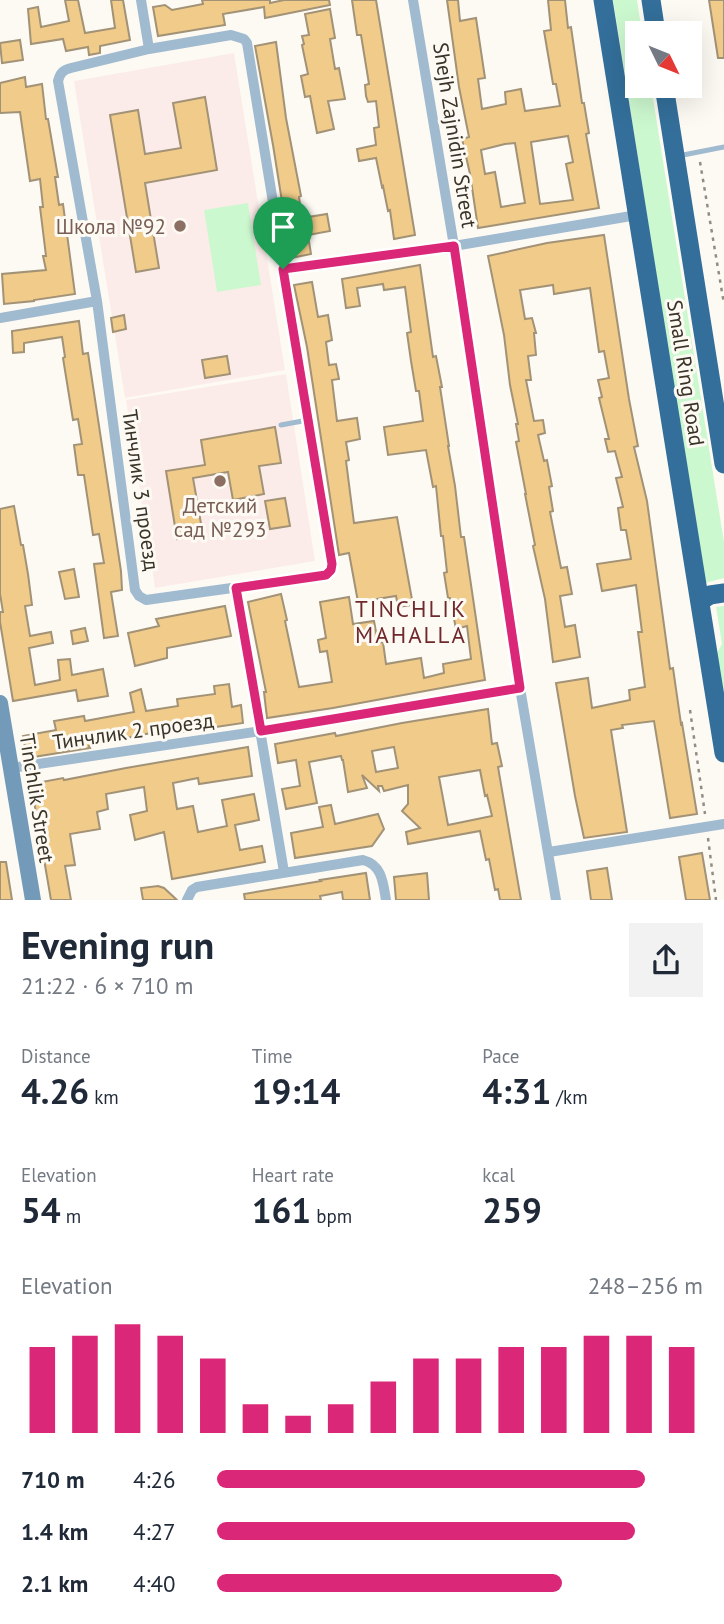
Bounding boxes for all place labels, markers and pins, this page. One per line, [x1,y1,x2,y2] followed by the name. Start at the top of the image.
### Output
[253,197,313,269] pin
[56,213,166,240] place label: Школа №92
[172,218,188,234] marker: Школа №92
[212,473,228,489] marker: Детский сад №293
[174,492,266,543] place label: Детский сад №293

